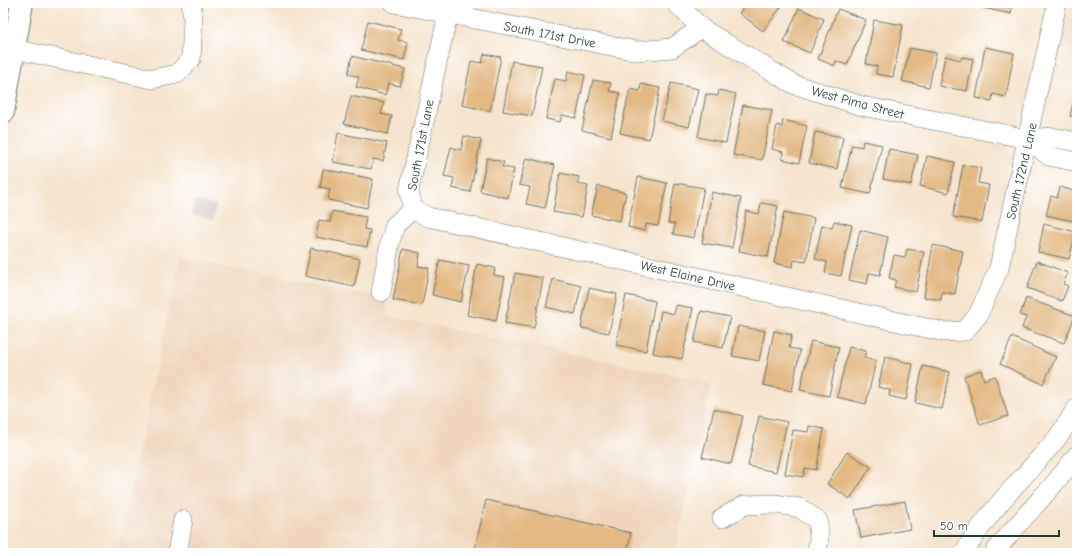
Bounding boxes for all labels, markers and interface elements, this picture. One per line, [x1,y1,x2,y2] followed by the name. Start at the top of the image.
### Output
[503,18,598,51] street label: South 171st Drive
[810,83,907,122] street label: West Pima Street
[404,98,437,192] street label: South 171st Lane
[1003,121,1040,221] street label: South 172nd Lane
[639,257,737,294] street label: West Elaine Drive
[934,512,1059,538] scale bar
[940,519,968,533] text: 50 m

